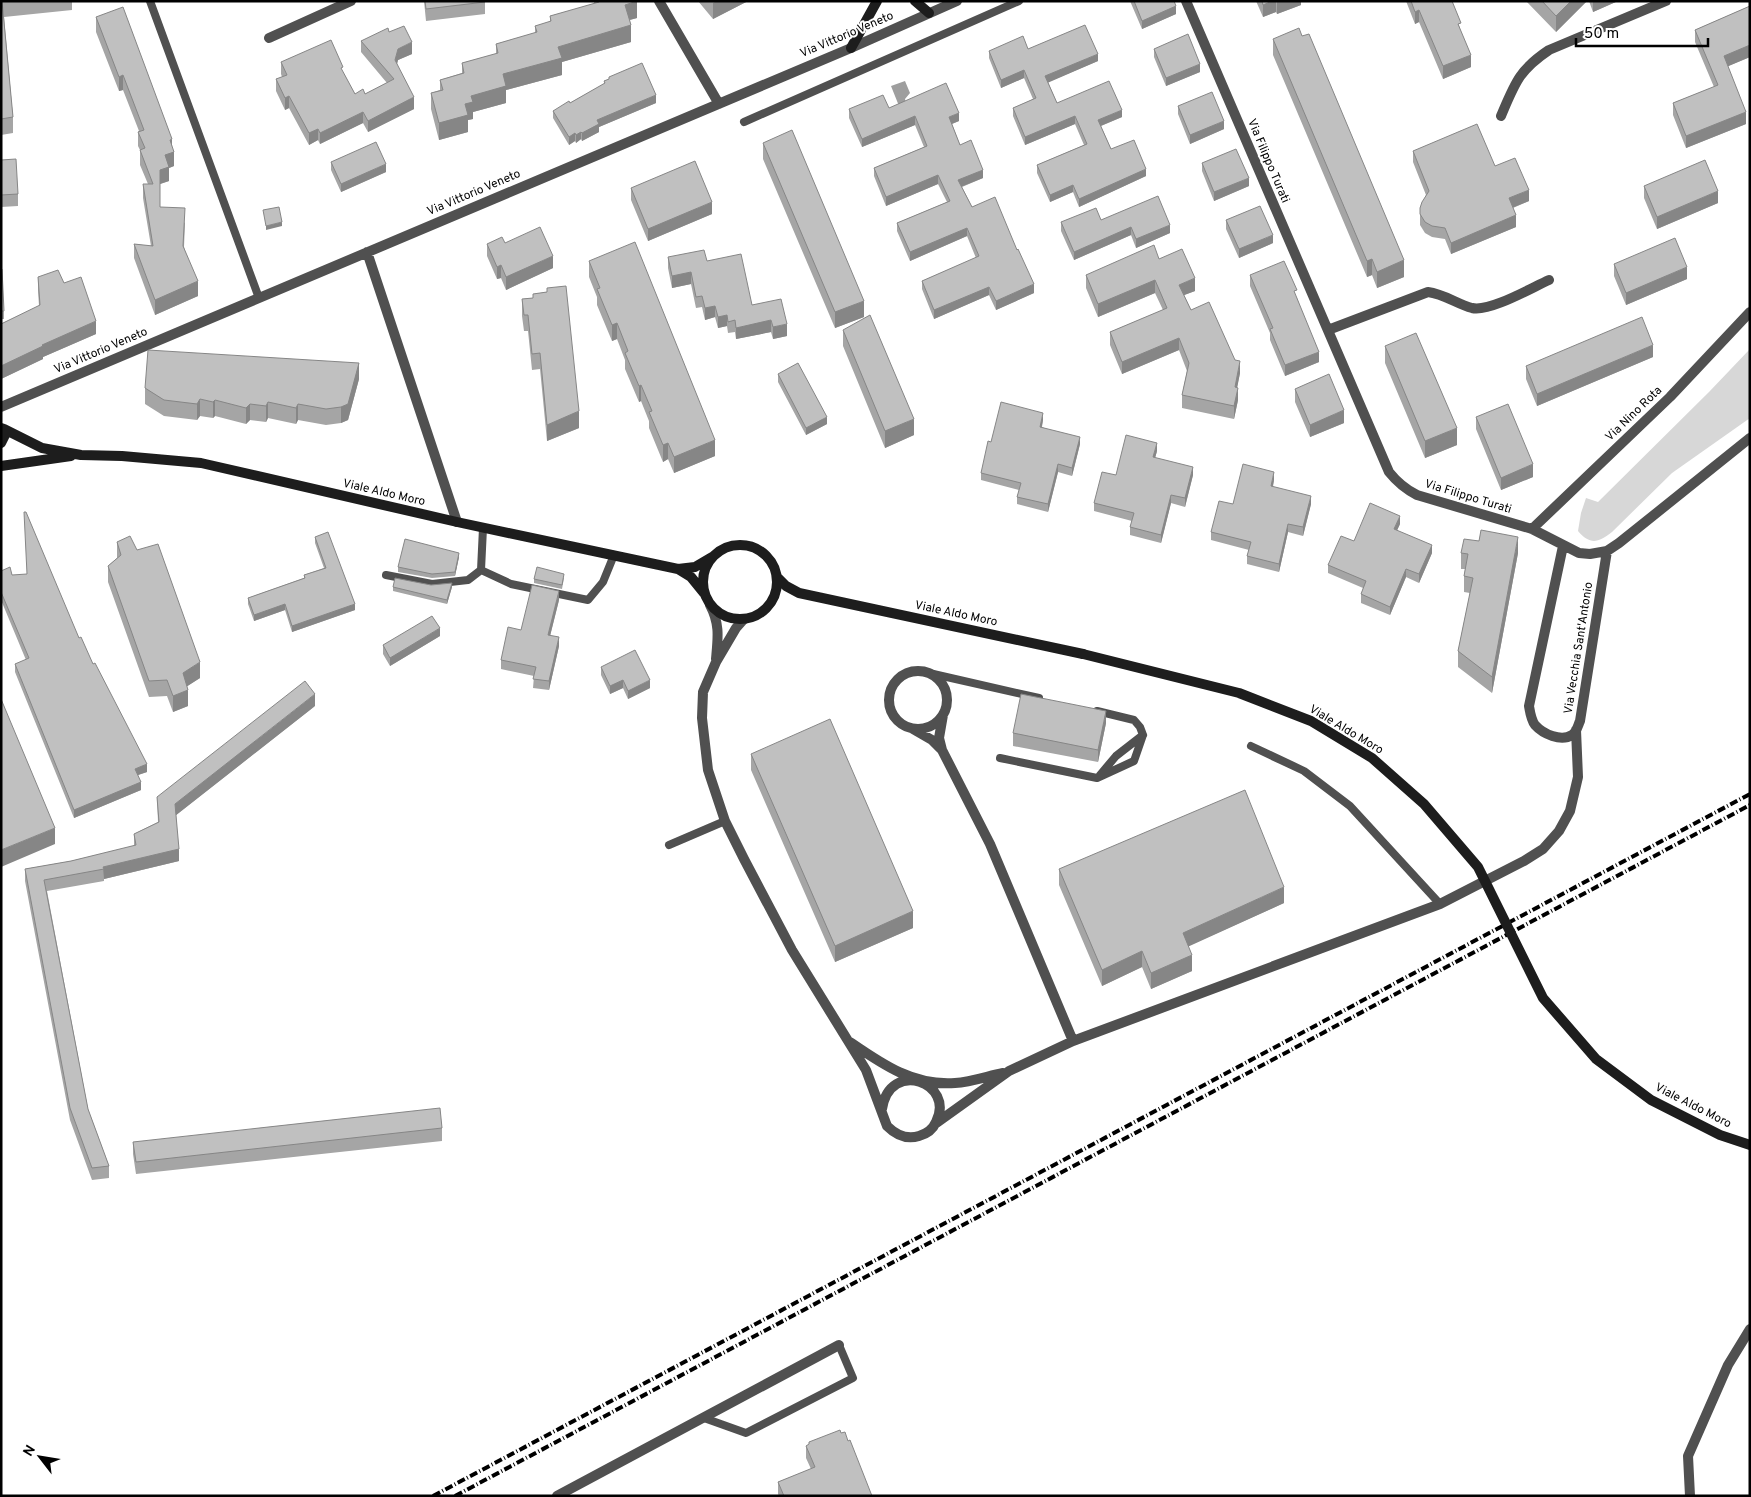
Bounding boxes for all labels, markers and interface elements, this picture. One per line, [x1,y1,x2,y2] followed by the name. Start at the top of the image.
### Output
[798,8,896,62] street label: Via Vittorio Veneto
[1576,15,1708,47] scale bar
[1584,25,1619,44] text: 50 m
[1243,116,1293,206] street label: Via Filippo Turati
[425,166,523,220] street label: Via Vittorio Veneto
[52,324,150,378] street label: Via Vittorio Veneto
[1602,383,1666,445] street label: Via Nino Rota
[341,476,427,510] street label: Viale Aldo Moro
[1423,476,1513,518] street label: Via Filippo Turati
[1561,581,1597,715] street label: Via Vecchia Sant'Antonio
[913,597,999,631] street label: Viale Aldo Moro
[1306,701,1386,759] street label: Viale Aldo Moro
[1652,1080,1734,1132] street label: Viale Aldo Moro
[15,1432,65,1482] north arrow
[20,1442,40,1460] text: N

